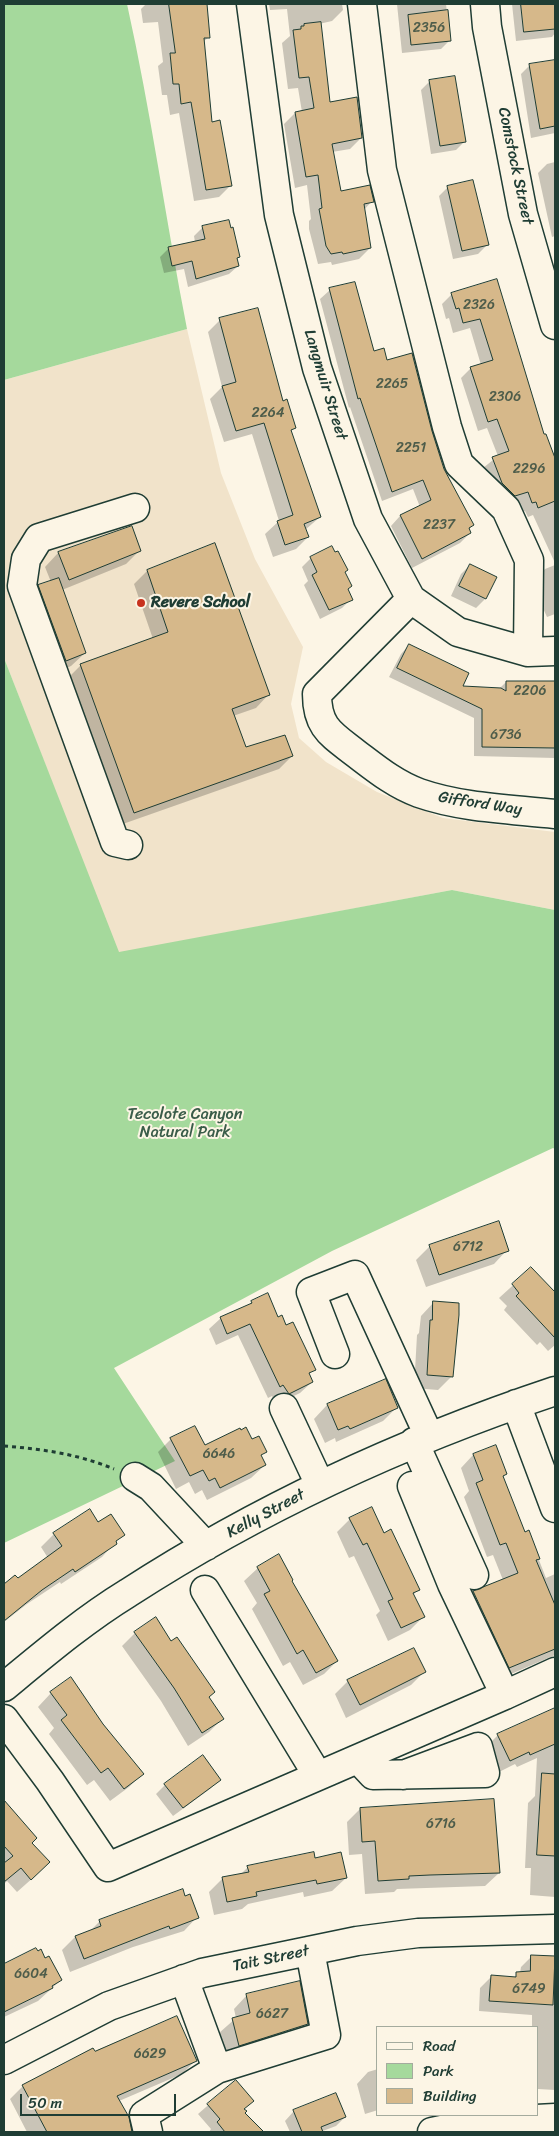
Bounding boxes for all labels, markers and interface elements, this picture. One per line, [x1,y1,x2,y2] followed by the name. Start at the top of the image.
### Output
[413,20,445,36] house number: 2356
[493,106,537,226] street label: Comstock Street
[463,297,495,313] house number: 2326
[299,327,351,443] street label: Langmuir Street
[376,376,408,392] house number: 2265
[489,389,521,405] house number: 2306
[252,405,284,421] house number: 2264
[396,440,426,456] house number: 2251
[513,461,545,477] house number: 2296
[423,517,455,533] house number: 2237
[151,593,250,613] place label: Revere School
[135,597,147,609] marker: Revere School
[514,683,546,699] house number: 2206
[490,727,522,743] house number: 6736
[437,788,523,820] street label: Gifford Way
[128,1105,242,1143] park label: Tecolote Canyon Natural Park
[453,1239,483,1255] house number: 6712
[203,1446,235,1462] house number: 6646
[224,1485,308,1543] street label: Kelly Street
[426,1816,456,1832] house number: 6716
[231,1942,311,1976] street label: Tait Street
[14,1966,48,1982] house number: 6604
[512,1981,546,1997] house number: 6749
[256,2006,288,2022] house number: 6627
[376,2026,539,2116] legend
[423,2033,455,2059] text: Road
[134,2046,166,2062] house number: 6629
[423,2058,454,2084] text: Park
[423,2083,477,2109] text: Building
[22,2084,179,2116] scale bar
[28,2090,62,2116] text: 50 m

